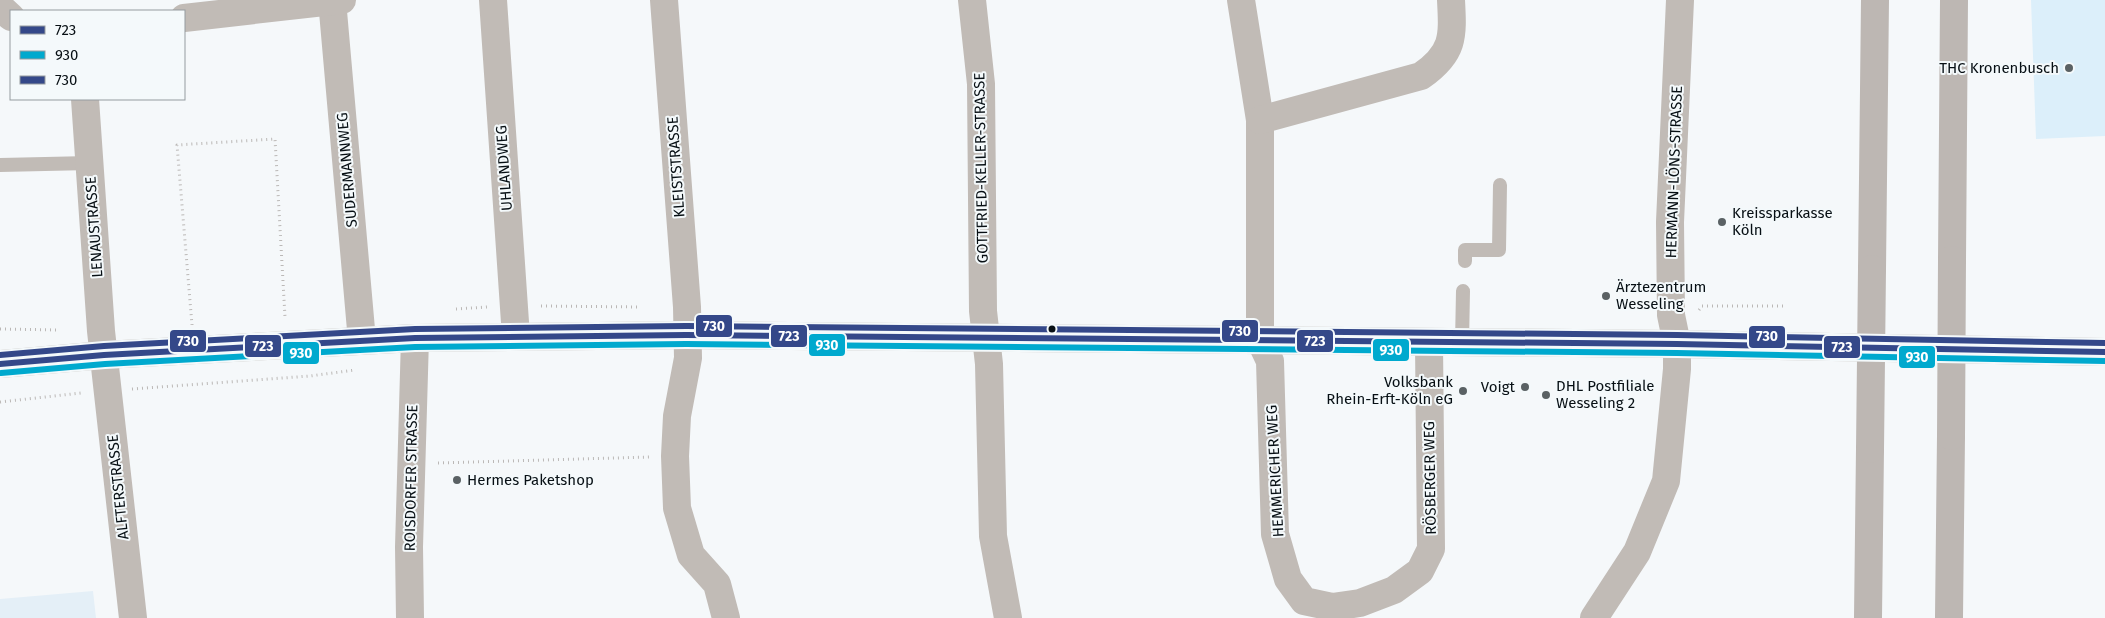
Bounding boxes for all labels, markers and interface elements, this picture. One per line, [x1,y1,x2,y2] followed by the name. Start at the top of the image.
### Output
[10,10,185,100] legend
[55,21,76,39] text: 723
[55,46,78,64] text: 930
[1939,59,2059,77] place label: THC Kronenbusch
[2063,62,2075,74] marker: THC Kronenbusch
[55,71,77,89] text: 730
[970,72,992,264] street label: GOTTFRIED-KELLER-STRASSE
[1662,85,1686,259] street label: HERMANN-LÖNS-STRASSE
[333,112,361,228] street label: SUDERMANNWEG
[663,116,689,218] street label: KLEISTSTRASSE
[492,125,516,211] street label: UHLANDWEG
[81,176,107,278] street label: LENAUSTRASSE
[1732,204,1833,239] place label: Kreissparkasse Köln
[1716,216,1728,228] marker: Kreissparkasse Köln
[1616,278,1706,313] place label: Ärztezentrum Wesseling
[1600,290,1612,302] marker: Ärztezentrum Wesseling
[695,314,733,338] line badge: 730
[703,318,725,335] text: 730
[1221,319,1259,343] line badge: 730
[1229,323,1251,340] text: 730
[770,324,808,348] line badge: 723
[1047,324,1057,334] unlabelled marker
[1748,325,1786,349] line badge: 730
[779,328,799,345] text: 723
[1756,328,1778,345] text: 730
[169,329,207,353] line badge: 730
[1296,329,1334,353] line badge: 723
[177,333,199,350] text: 730
[808,333,846,357] line badge: 930
[1305,333,1325,350] text: 723
[244,334,282,358] line badge: 723
[1823,335,1861,359] line badge: 723
[815,337,839,354] text: 930
[253,338,273,355] text: 723
[1372,338,1410,362] line badge: 930
[1832,339,1852,356] text: 723
[282,341,320,365] line badge: 930
[1379,342,1403,359] text: 930
[289,345,313,362] text: 930
[1898,345,1936,369] line badge: 930
[1905,349,1929,366] text: 930
[1326,373,1453,408] place label: Volksbank Rhein-Erft-Köln eG
[1556,377,1655,412] place label: DHL Postfiliale Wesseling 2
[1481,378,1516,396] place label: Voigt
[1519,381,1531,393] marker: Voigt
[1457,385,1469,397] marker: Volksbank Rhein-Erft-Köln eG
[1540,389,1552,401] marker: DHL Postfiliale Wesseling 2
[401,404,421,552] street label: ROISDORFER STRASSE
[1263,404,1287,538] street label: HEMMERICHER WEG
[1420,421,1440,535] street label: RÖSBERGER WEG
[104,434,132,540] street label: ALFTERSTRASSE
[467,471,594,489] place label: Hermes Paketshop
[451,474,463,486] marker: Hermes Paketshop

